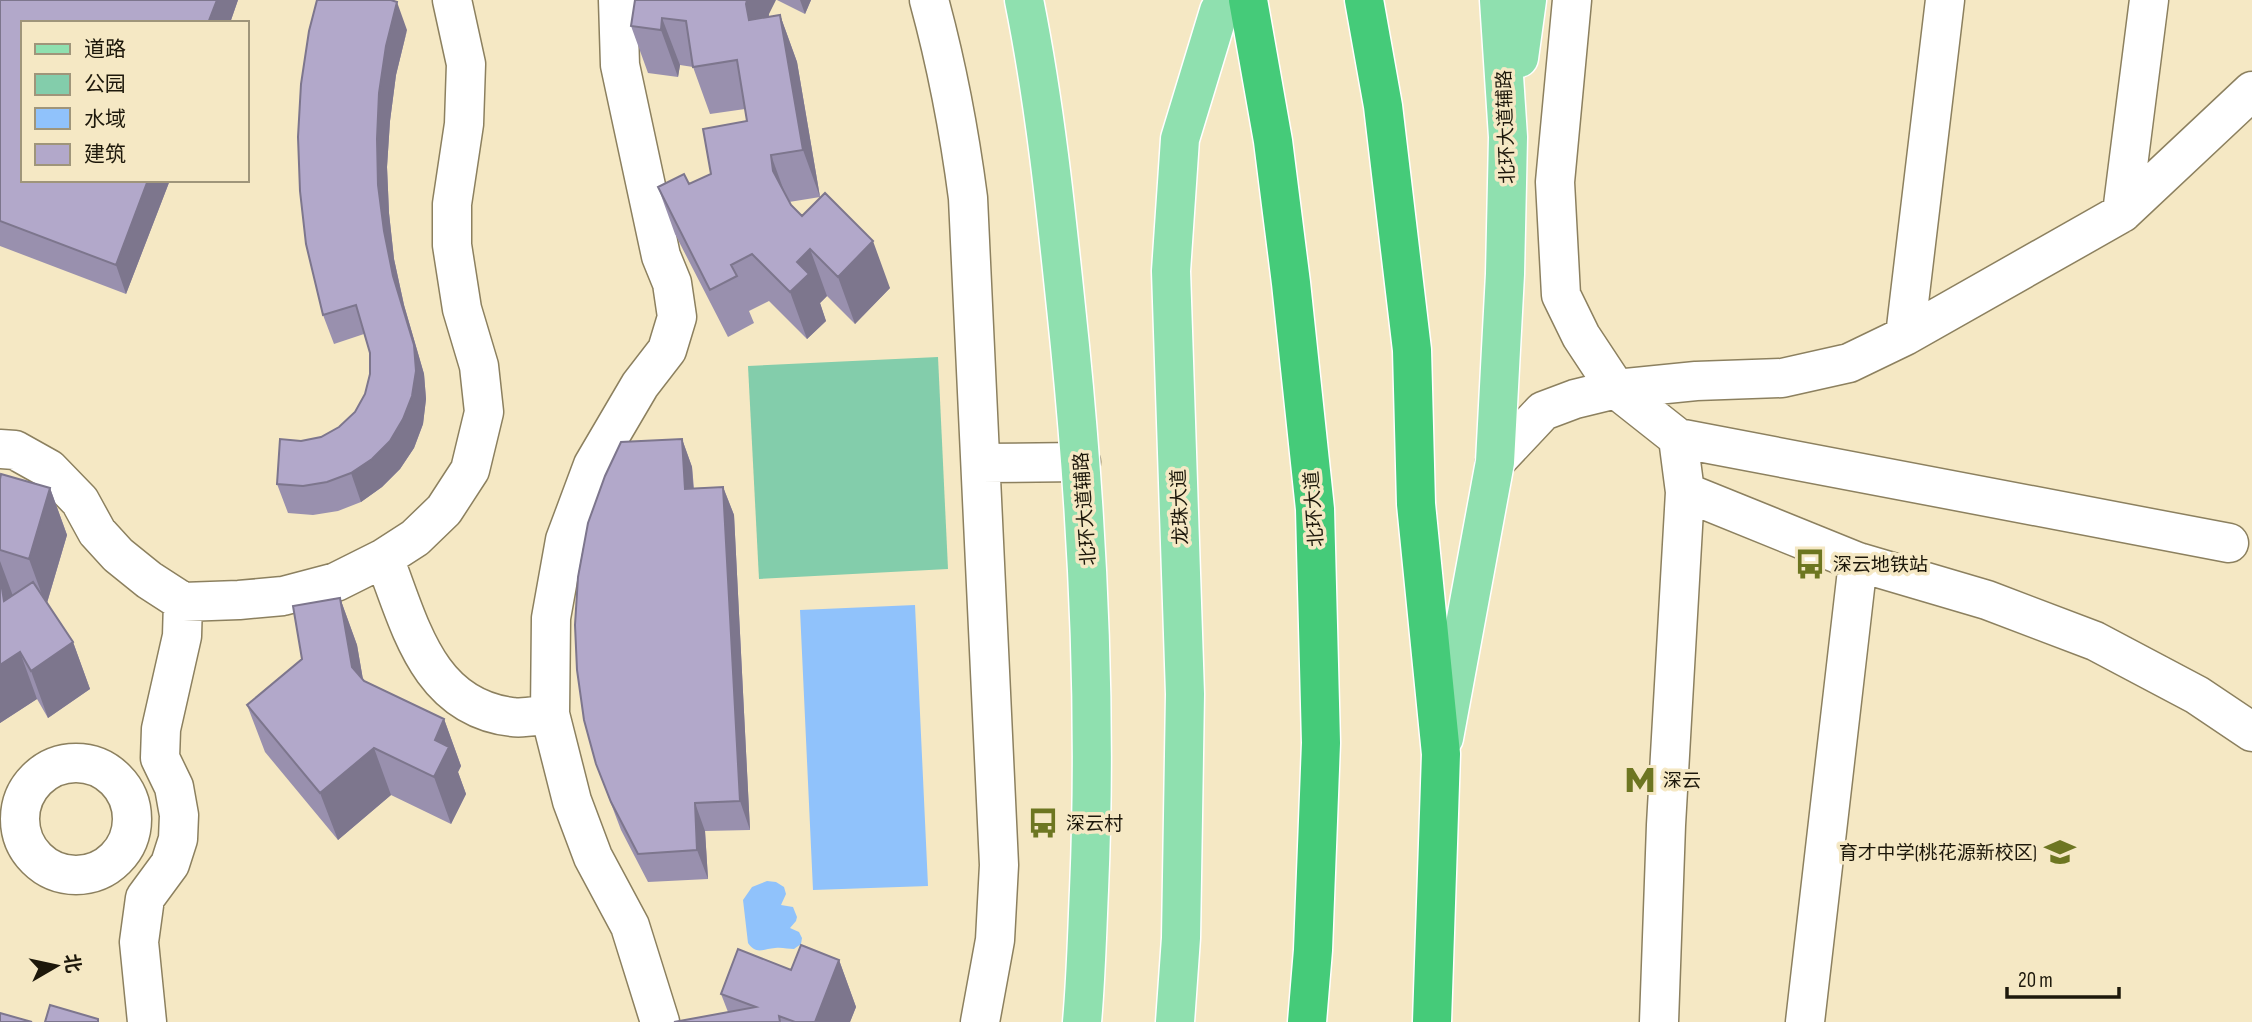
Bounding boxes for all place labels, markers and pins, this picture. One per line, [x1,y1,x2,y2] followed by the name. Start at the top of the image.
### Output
[1793,547,1827,581] bus stop icon: 深云地铁站
[1833,554,1928,577] place label: 深云地铁站
[1623,763,1657,797] metro station icon: 深云
[1663,770,1701,793] place label: 深云
[1026,806,1060,840] bus stop icon: 深云村
[1066,813,1123,836] place label: 深云村
[2043,835,2077,869] school or university icon: 育才中学(桃花源新校区)
[1839,842,2037,865] place label: 育才中学(桃花源新校区)

